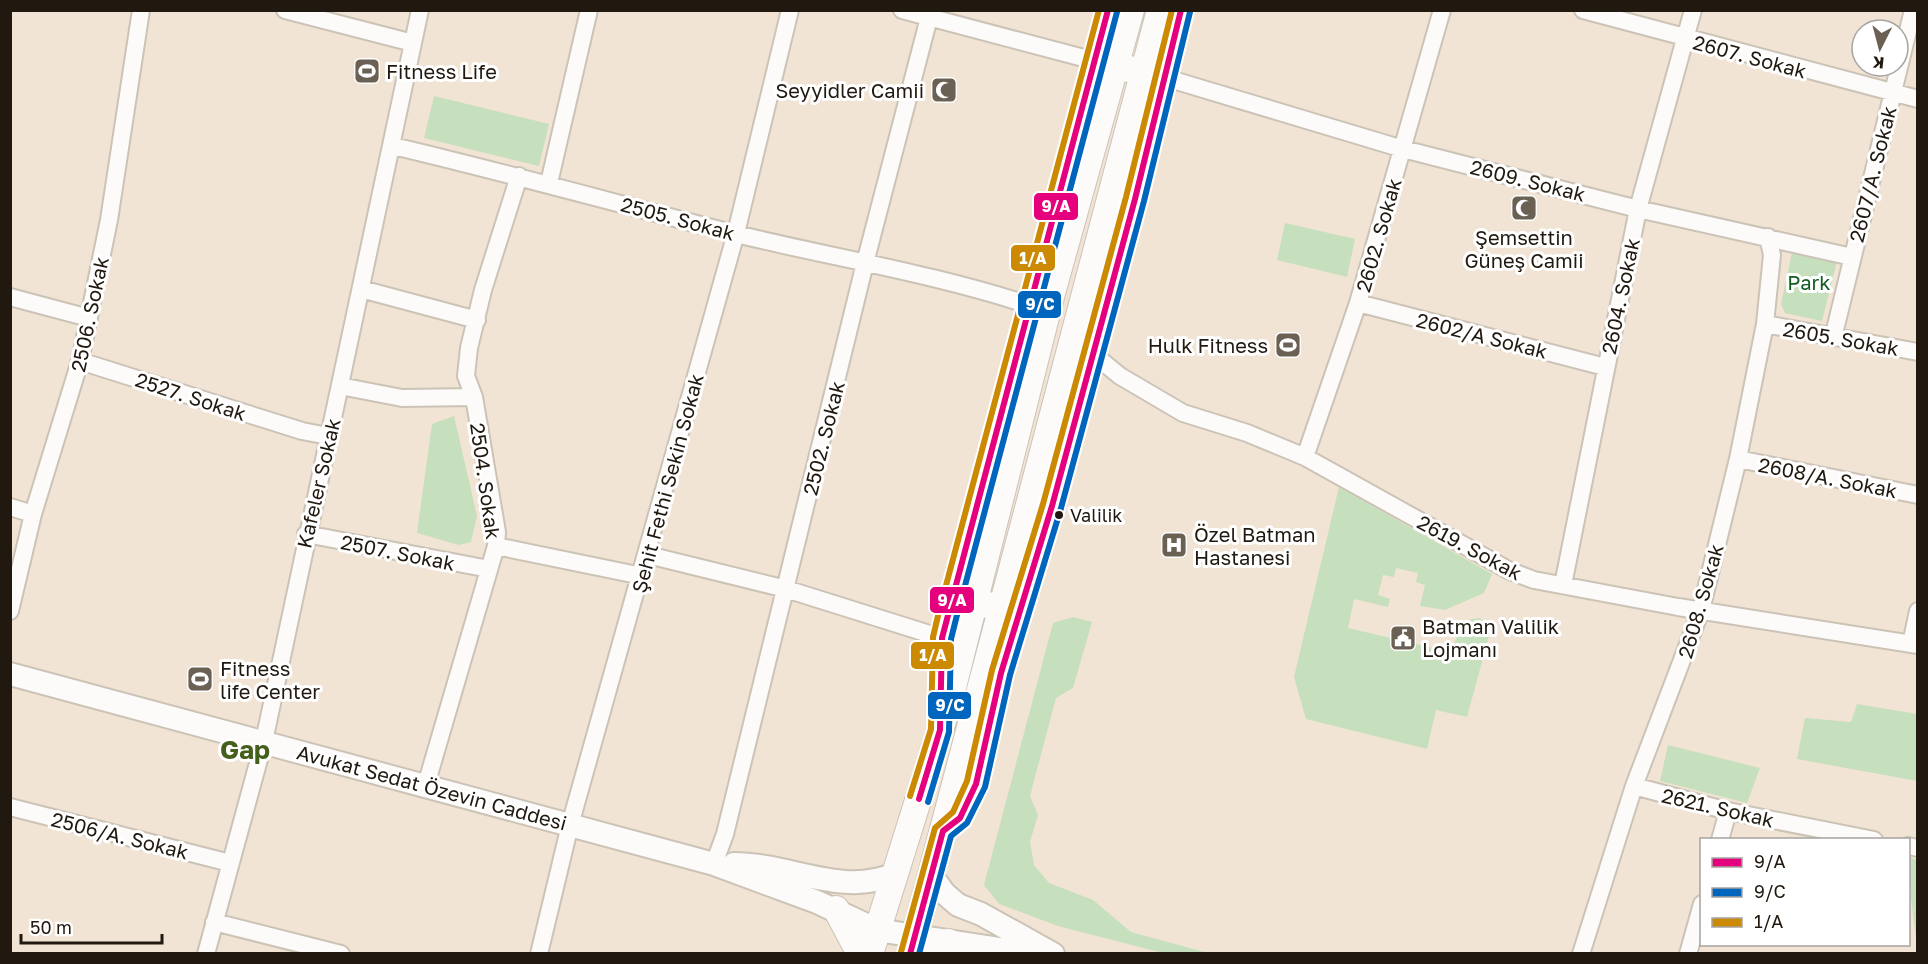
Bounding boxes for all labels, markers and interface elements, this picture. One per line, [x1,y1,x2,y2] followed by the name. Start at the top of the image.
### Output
[1850,18,1910,78] north arrow
[1691,29,1809,83] street label: 2607. Sokak
[1871,52,1885,73] text: K
[352,56,382,86] sports icon: Fitness Life
[386,59,497,83] place label: Fitness Life
[929,75,959,105] mosque icon: Seyyidler Camii
[775,78,924,102] place label: Seyyidler Camii
[1843,103,1901,245] street label: 2607/A. Sokak
[1468,154,1588,206] street label: 2609. Sokak
[1350,175,1406,295] street label: 2602. Sokak
[619,191,737,245] street label: 2505. Sokak
[1033,192,1079,221] line badge: 9/A
[1509,193,1539,223] mosque icon: Şemsettin Güneş Camii
[1041,196,1071,216] text: 9/A
[1464,225,1584,272] place label: Şemsettin Güneş Camii
[1596,236,1644,356] street label: 2604. Sokak
[1010,244,1056,272] line badge: 1/A
[1019,248,1047,268] text: 1/A
[65,254,113,374] street label: 2506. Sokak
[1787,270,1831,294] park label: Park
[1017,290,1062,319] line badge: 9/C
[1025,294,1055,314] text: 9/C
[1414,307,1550,363] street label: 2602/A Sokak
[1781,316,1901,360] street label: 2605. Sokak
[1273,330,1303,360] sports icon: Hulk Fitness
[1148,333,1268,357] place label: Hulk Fitness
[133,367,249,425] street label: 2527. Sokak
[626,371,708,595] street label: Şehit Fethi Sekin Sokak
[797,378,849,498] street label: 2502. Sokak
[291,416,345,550] street label: Kafeler Sokak
[466,421,506,541] street label: 2504. Sokak
[1757,452,1899,502] street label: 2608/A. Sokak
[1070,504,1123,526] place label: Valilik
[1053,509,1065,521] marker: Valilik
[1414,509,1526,585] street label: 2619. Sokak
[1194,522,1316,569] place label: Özel Batman Hastanesi
[339,529,457,575] street label: 2507. Sokak
[1159,530,1189,560] hospital icon: Özel Batman Hastanesi
[1672,541,1728,661] street label: 2608. Sokak
[929,586,975,614] line badge: 9/A
[937,590,967,610] text: 9/A
[1422,614,1559,661] place label: Batman Valilik Lojmanı
[1388,623,1418,653] public building icon: Batman Valilik Lojmanı
[910,641,955,670] line badge: 1/A
[919,645,947,665] text: 1/A
[220,656,320,703] place label: Fitness life Center
[185,664,215,694] sports icon: Fitness life Center
[927,691,972,720] line badge: 9/C
[935,695,965,715] text: 9/C
[220,734,270,765] district label: Gap
[294,739,570,835] street label: Avukat Sedat Özevin Caddesi
[1660,782,1776,832] street label: 2621. Sokak
[49,806,191,864] street label: 2506/A. Sokak
[1700,838,1910,946] legend
[1754,850,1786,872] text: 9/A
[1754,880,1786,902] text: 9/C
[21,907,162,945] scale bar
[1754,910,1783,932] text: 1/A
[30,916,72,938] text: 50 m

